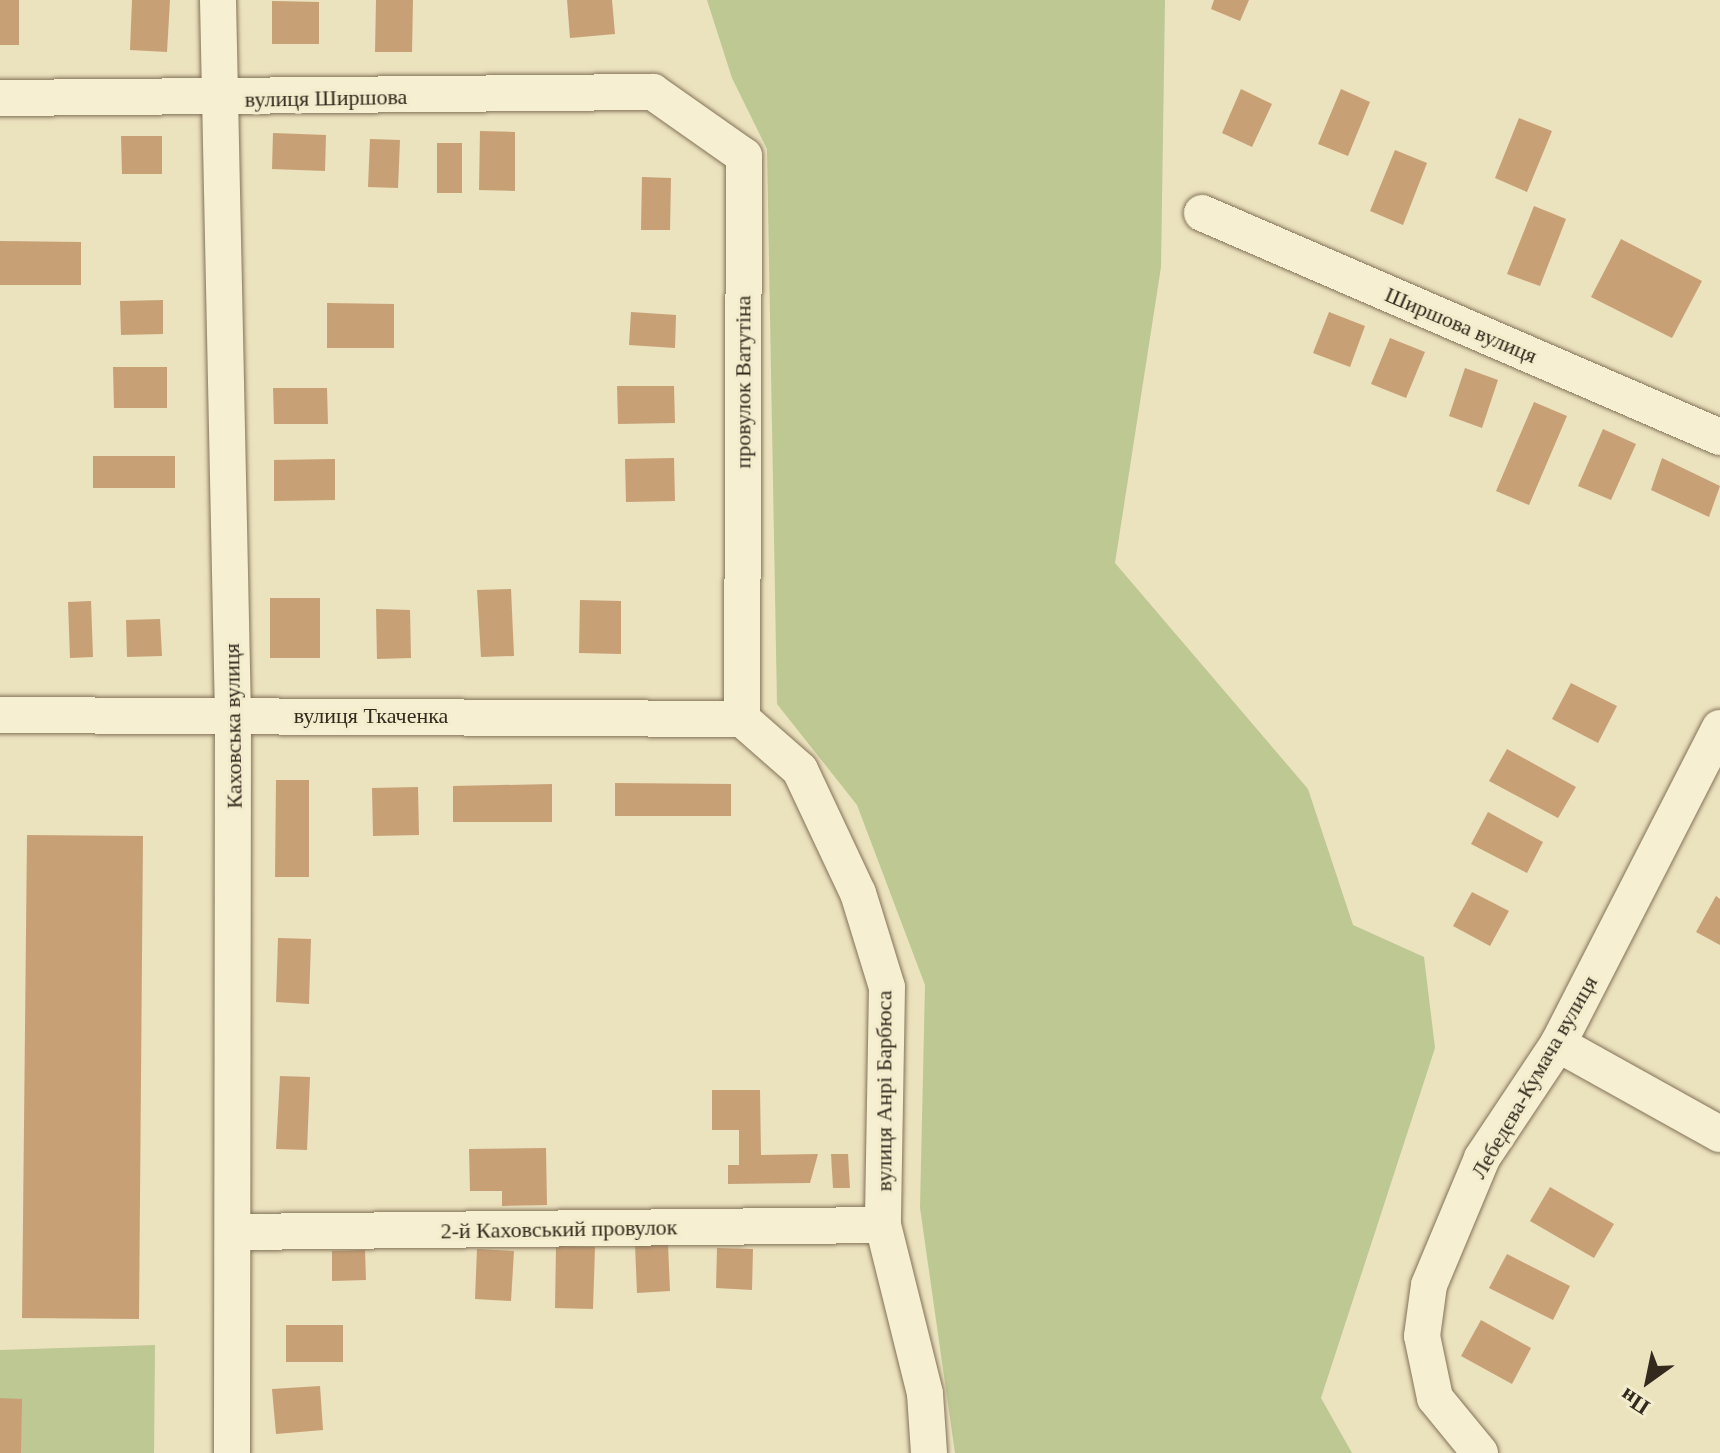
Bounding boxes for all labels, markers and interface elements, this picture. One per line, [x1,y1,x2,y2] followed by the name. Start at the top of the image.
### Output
[244,83,408,113] street label: вулиця Ширшова
[1381,281,1541,369] street label: Ширшова вулиця
[730,295,756,469] street label: провулок Ватутіна
[218,643,248,809] street label: Каховська вулиця
[294,703,448,729] street label: вулиця Ткаченка
[1465,971,1603,1183] street label: Лебедєва-Кумача вулиця
[871,991,897,1191] street label: вулиця Анрі Барбюса
[440,1214,678,1244] street label: 2-й Каховський провулок
[1608,1341,1688,1421] north arrow
[1615,1383,1654,1420] text: Пн

